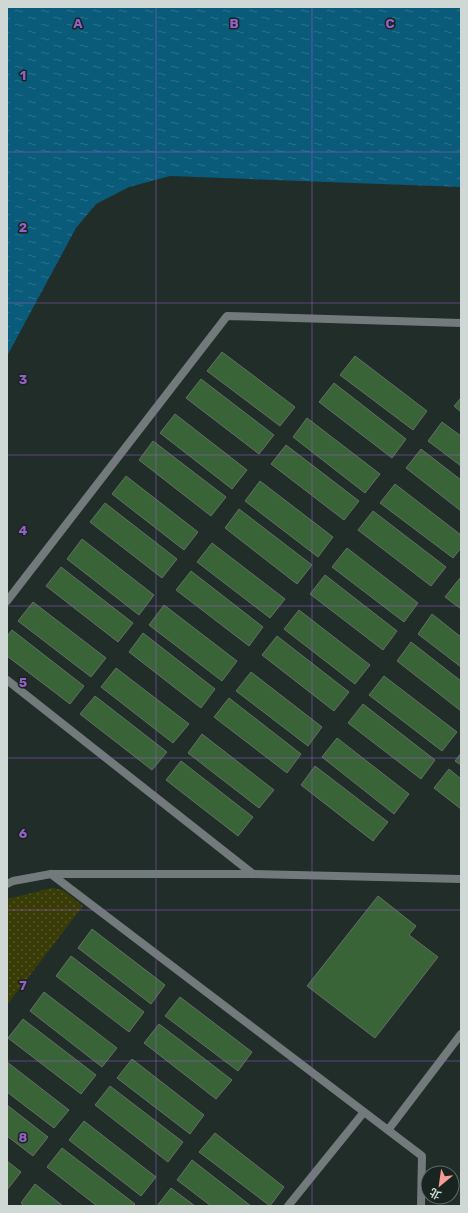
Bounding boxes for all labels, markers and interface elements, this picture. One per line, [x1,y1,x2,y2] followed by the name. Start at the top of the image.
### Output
[73,16,83,31] text: A
[229,16,239,31] text: B
[385,16,395,31] text: C
[20,68,26,83] text: 1
[19,220,27,235] text: 2
[19,372,28,387] text: 3
[19,523,28,538] text: 4
[19,675,27,690] text: 5
[19,826,28,841] text: 6
[19,978,27,993] text: 7
[19,1130,28,1145] text: 8
[420,1165,460,1205] north arrow
[427,1185,443,1202] text: 北

